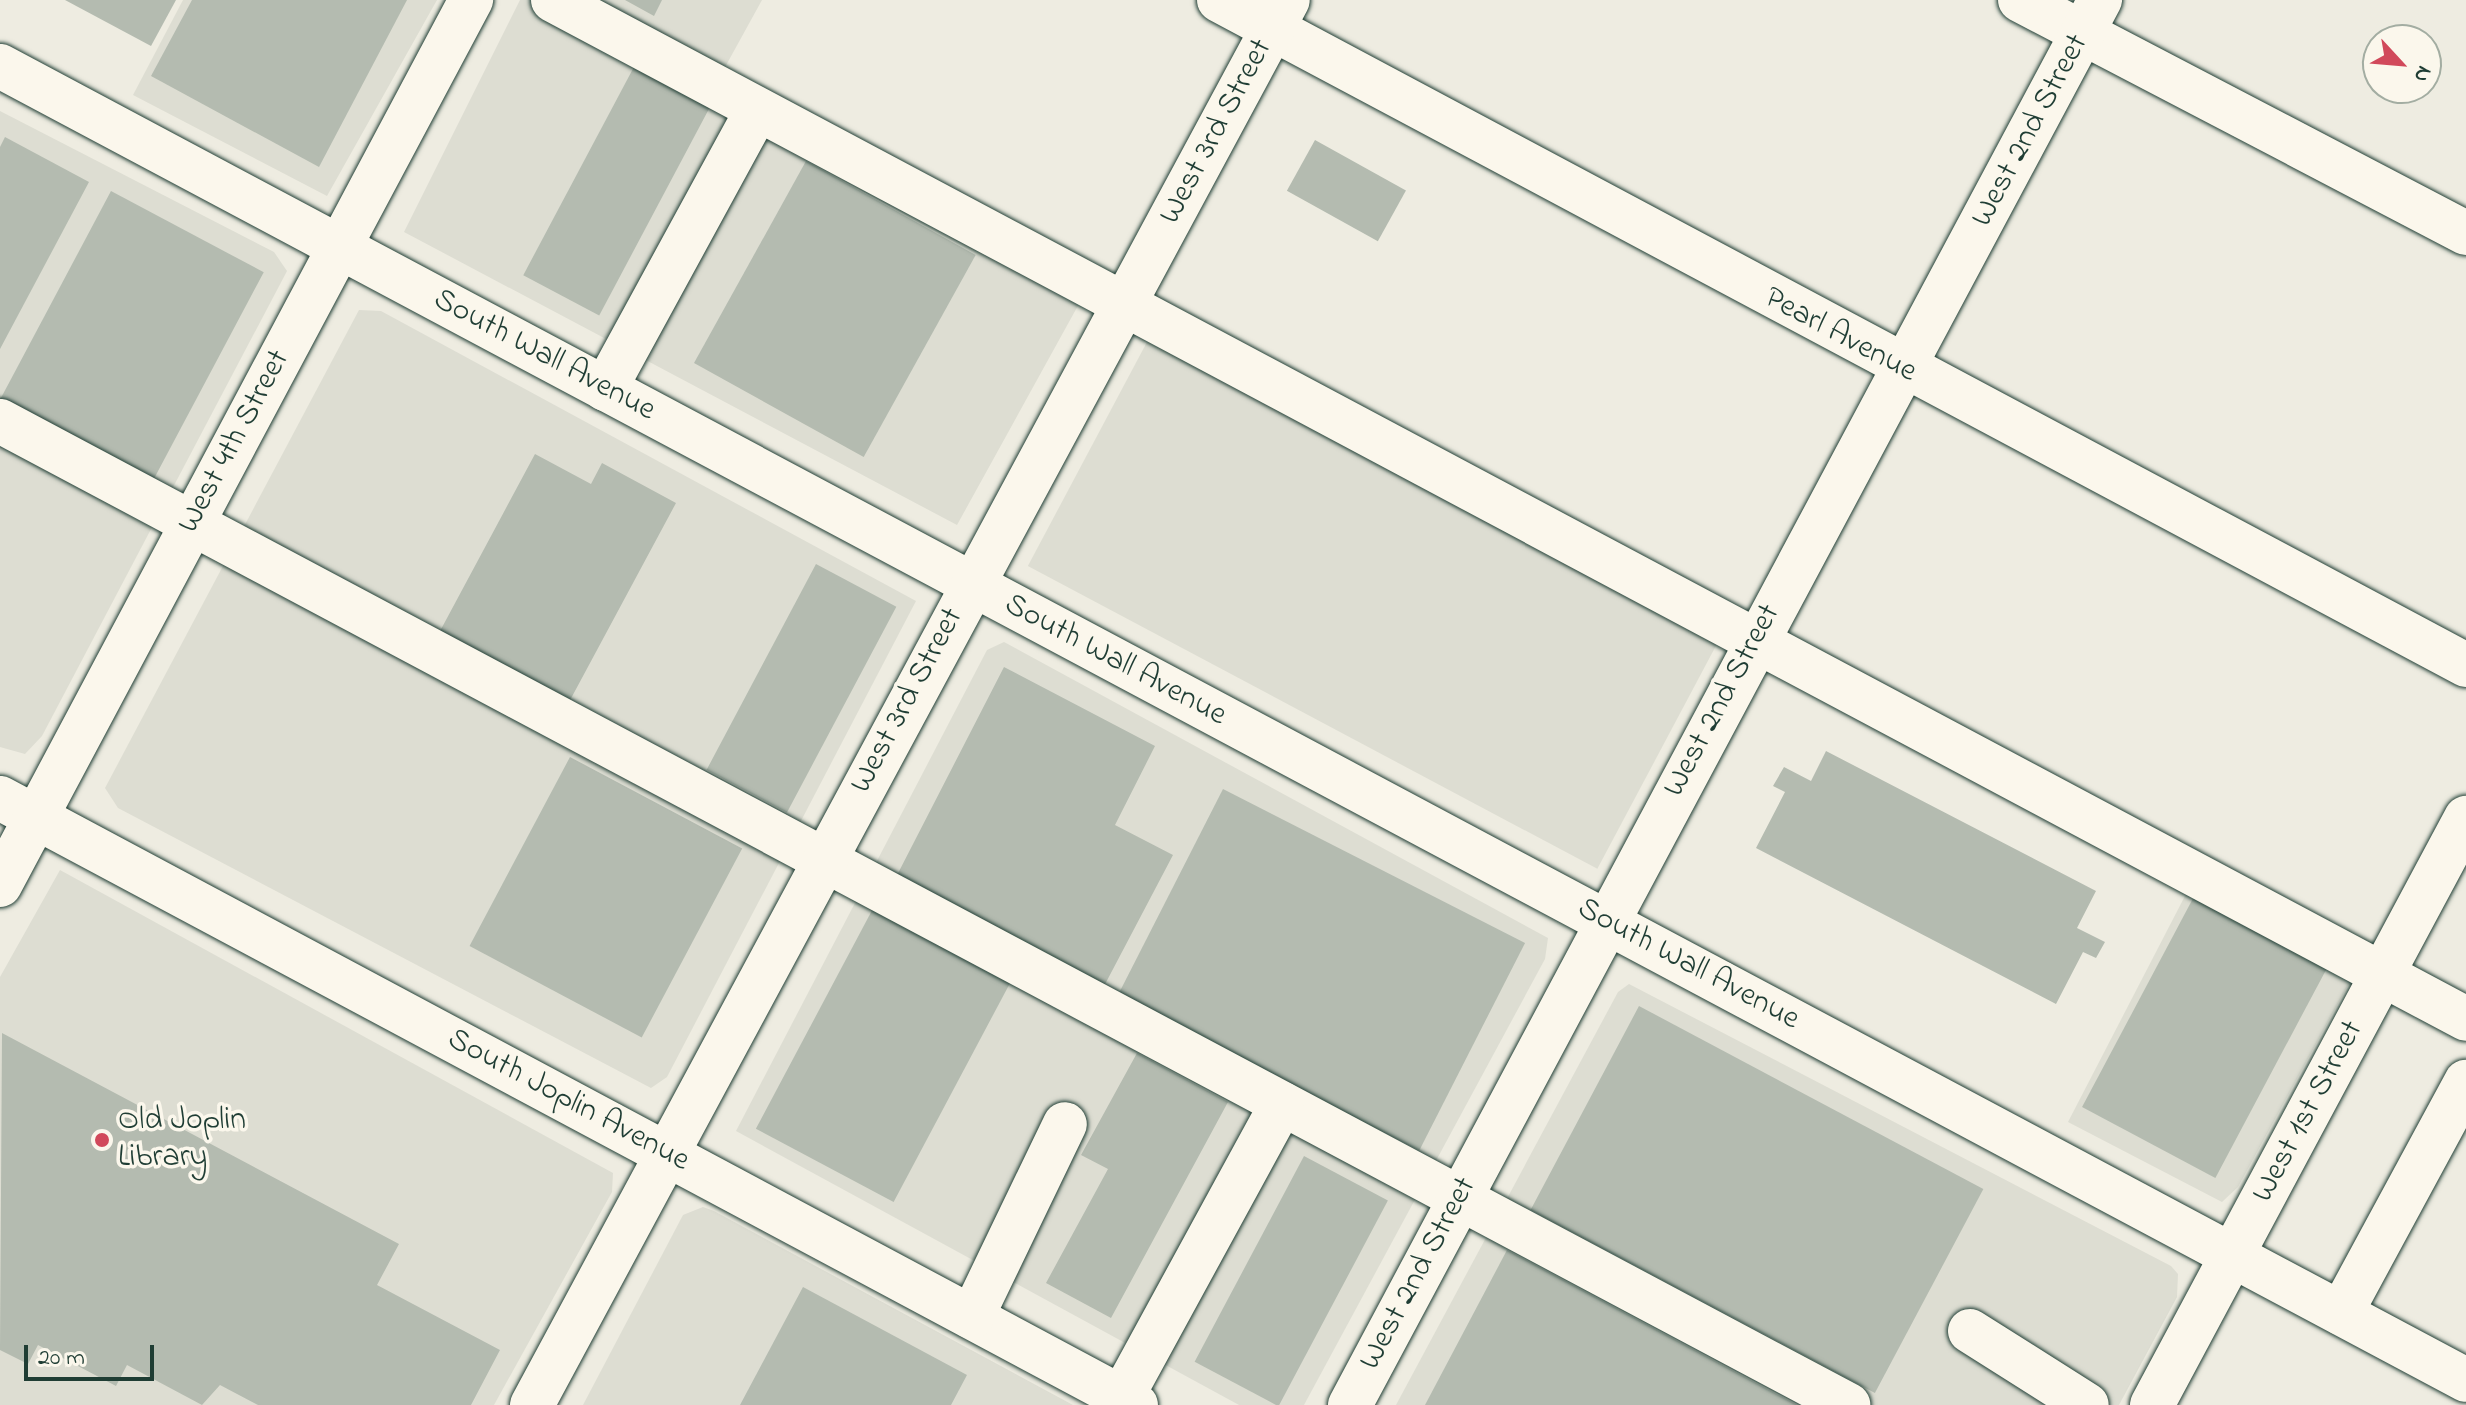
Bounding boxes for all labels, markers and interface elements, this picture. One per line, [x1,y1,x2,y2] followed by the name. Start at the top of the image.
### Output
[2362,24,2442,104] north arrow
[1964,28,2098,234] street label: West 2nd Street
[1152,33,1282,231] street label: West 3rd Street
[2404,60,2439,87] text: N
[1757,280,1923,392] street label: Pearl Avenue
[426,281,662,431] street label: South Wall Avenue
[171,344,299,540] street label: West 4th Street
[997,586,1233,736] street label: South Wall Avenue
[1656,598,1790,804] street label: West 2nd Street
[843,602,973,800] street label: West 3rd Street
[1570,890,1806,1040] street label: South Wall Avenue
[2245,1015,2373,1209] street label: West 1st Street
[440,1021,696,1181] street label: South Joplin Avenue
[118,1103,246,1178] place label: Old Joplin Library
[93,1131,111,1149] marker: Old Joplin Library
[1352,1171,1486,1377] street label: West 2nd Street
[28,1329,158,1379] scale bar
[38,1341,85,1376] text: 20 m

